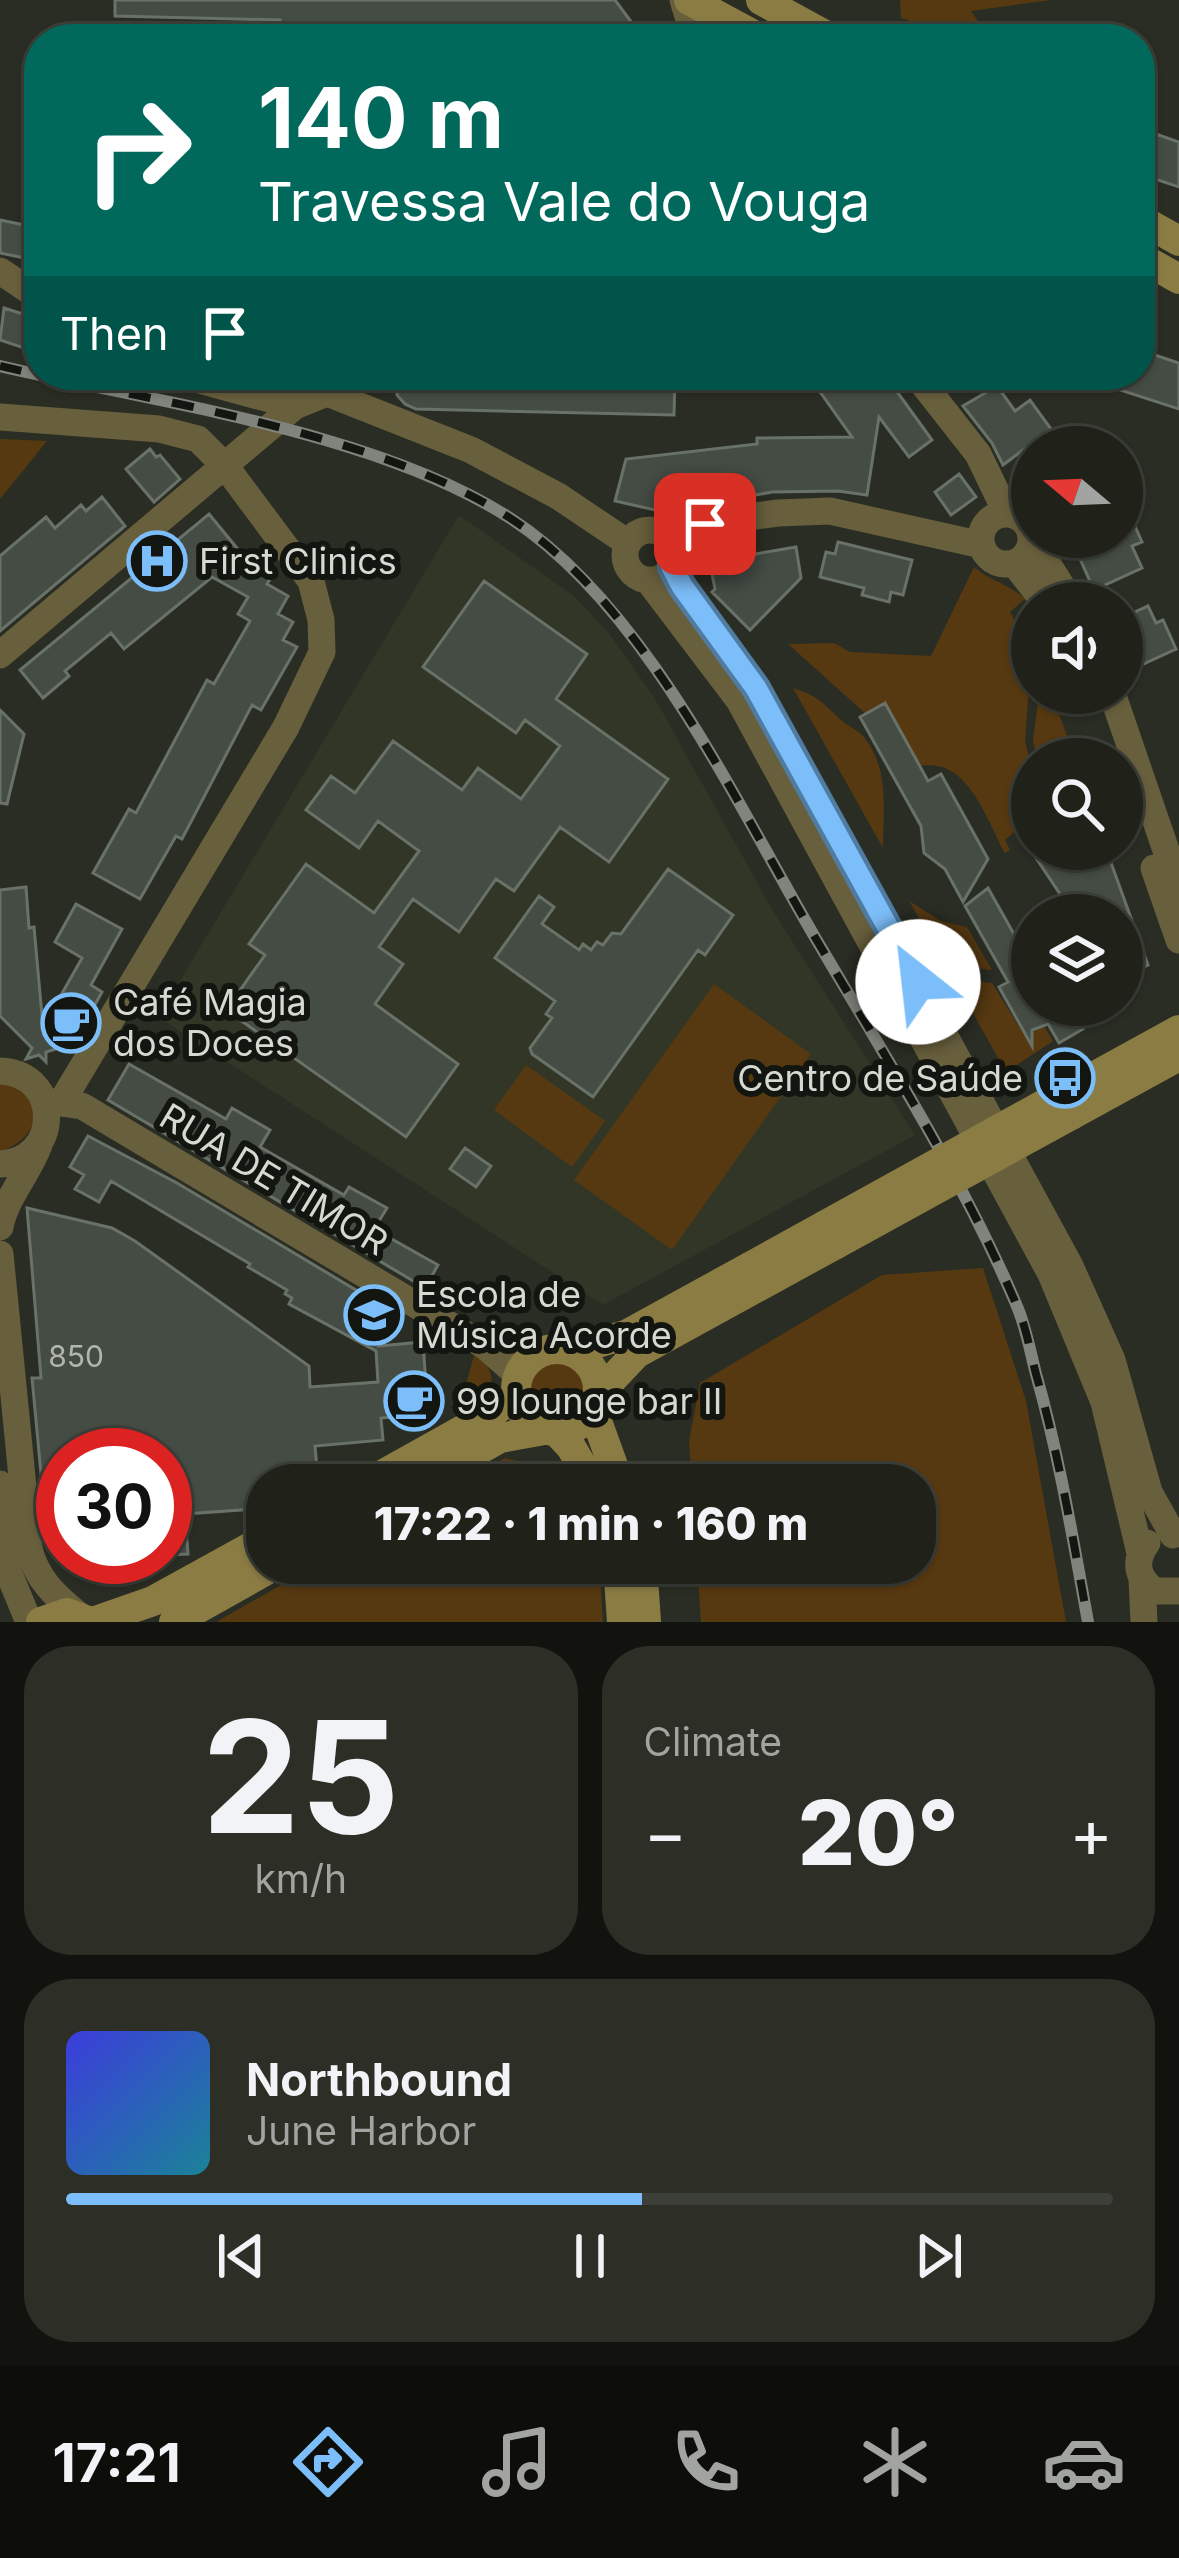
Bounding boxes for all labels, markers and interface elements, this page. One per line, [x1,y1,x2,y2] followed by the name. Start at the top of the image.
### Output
[258,67,504,168] text: 140 m
[60,72,216,228] icon: right
[258,169,870,234] text: Travessa Vale do Vouga
[192,300,258,366] icon: arrive
[60,306,168,361] text: Then
[1011,426,1143,558] north arrow
[1011,426,1143,1026] map controls
[654,473,756,575] pin
[672,491,738,557] icon: arrive
[126,530,188,592] hospital icon: First Clinics
[199,539,397,583] place label: First Clinics
[1011,582,1143,714] button: sound
[1011,738,1143,870] button: search
[1011,894,1143,1026] button: layers
[855,919,981,1045] position arrow
[113,980,307,1065] place label: Café Magia dos Doces
[40,992,102,1054] cafe icon: Café Magia dos Doces
[1034,1047,1096,1109] bus stop icon: Centro de Saúde
[737,1056,1023,1100] place label: Centro de Saúde
[152,1094,396,1264] street label: RUA DE TIMOR
[416,1272,672,1357] place label: Escola de Música Acorde
[343,1284,405,1346] school or university icon: Escola de Música Acorde
[48,1338,104,1374] house number: 850
[383,1370,445,1432] cafe icon: 99 lounge bar II
[456,1379,722,1423] place label: 99 lounge bar II
[36,1428,192,1584] speed limit sign: 30
[374,1496,808,1551] text: 17:22 · 1 min · 160 m
[202,1682,400,1871] text: 25
[644,1718,782,1765] text: Climate
[798,1778,959,1887] text: 20°
[644,1793,687,1873] text: −
[1069,1793,1113,1873] text: +
[254,1855,347,1902] text: km/h
[246,2052,512,2107] text: Northbound
[246,2107,476,2154] text: June Harbor
[208,2223,274,2289] icon: previous
[557,2223,623,2289] icon: pause
[906,2223,972,2289] icon: next
[286,2420,370,2504] icon: directions
[475,2420,559,2504] icon: music
[664,2420,748,2504] icon: phone
[853,2420,937,2504] icon: climate
[1042,2420,1126,2504] icon: car
[53,2430,181,2495] text: 17:21

